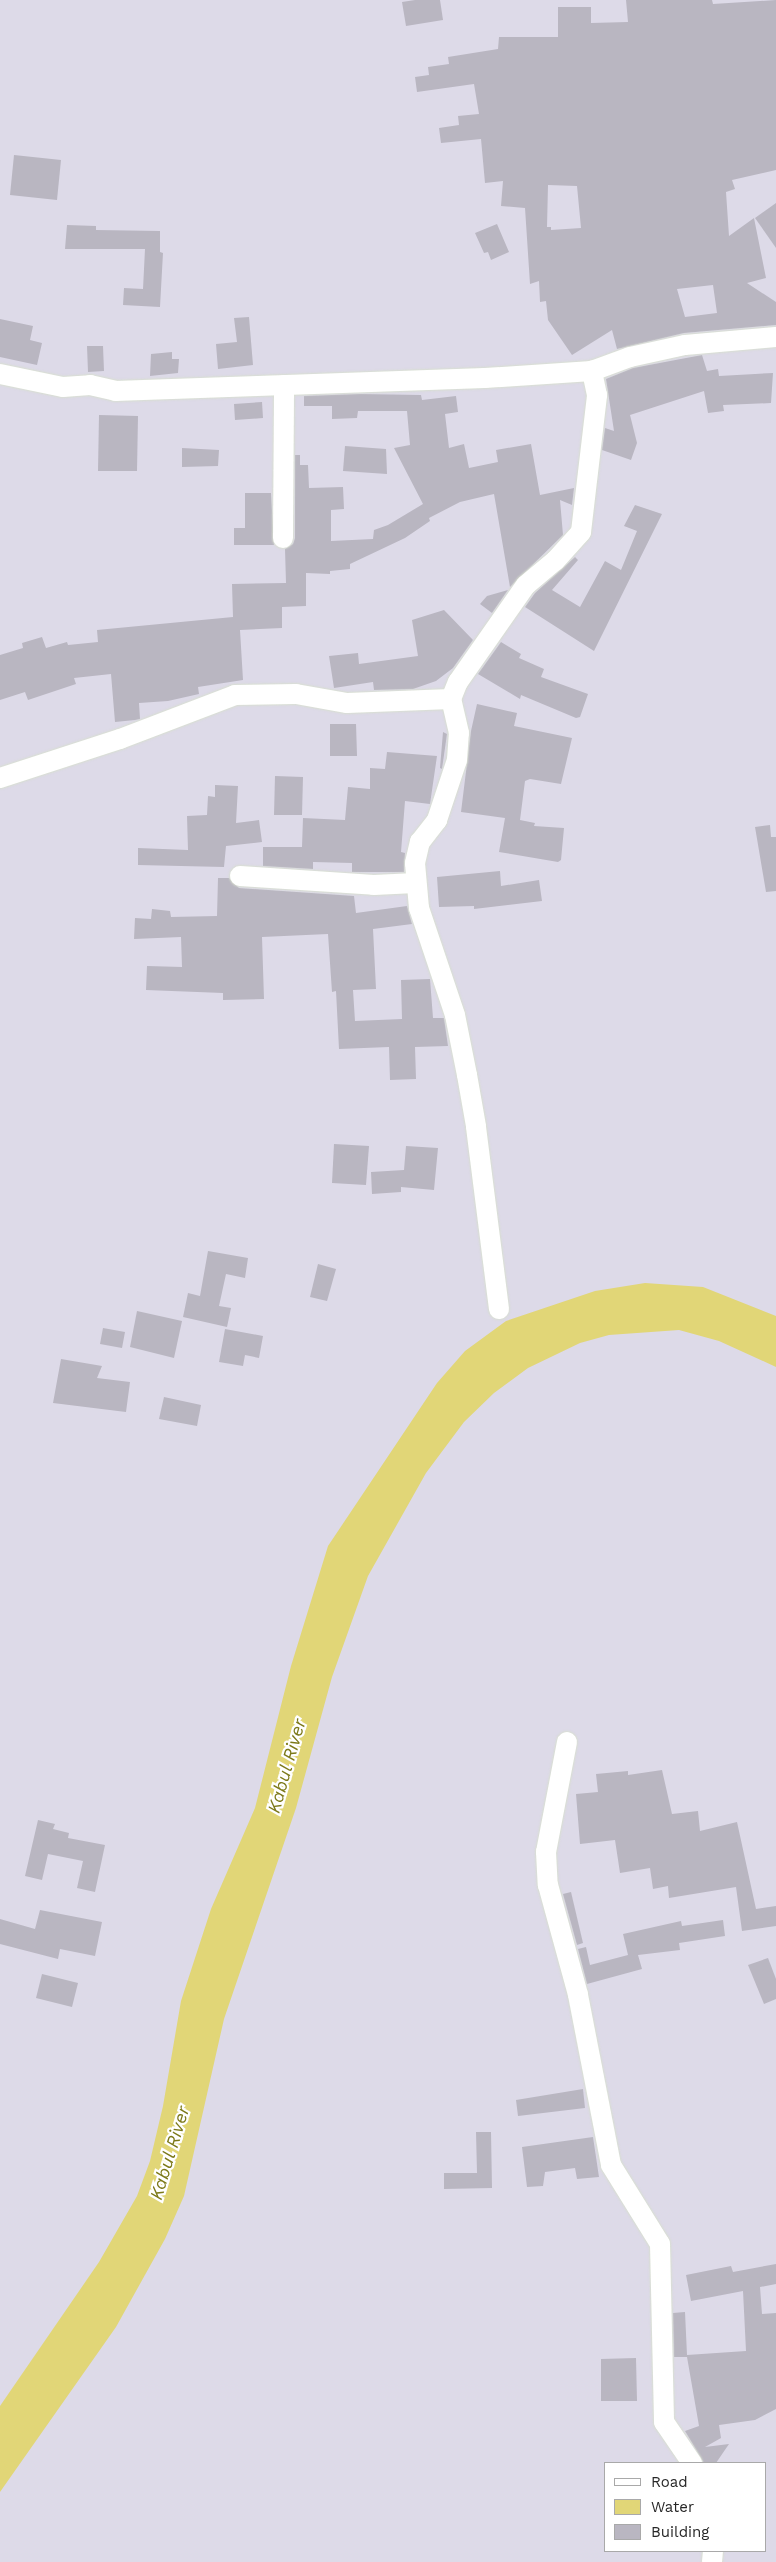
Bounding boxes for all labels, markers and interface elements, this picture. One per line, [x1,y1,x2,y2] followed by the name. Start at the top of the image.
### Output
[263,1716,311,1816] water label: Kabul River
[145,2103,195,2203] water label: Kabul River
[604,2462,766,2552] legend
[651,2473,688,2491] text: Road
[651,2498,694,2516] text: Water
[651,2523,709,2541] text: Building

